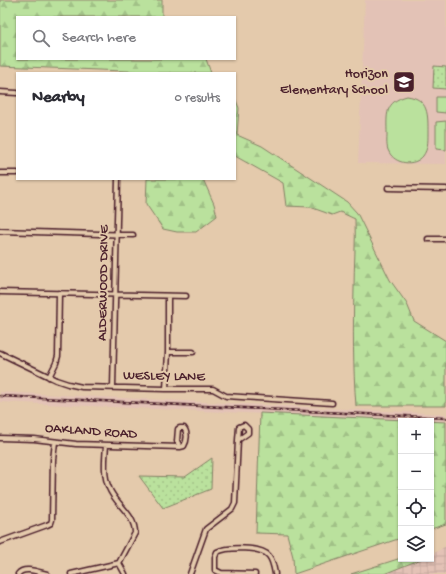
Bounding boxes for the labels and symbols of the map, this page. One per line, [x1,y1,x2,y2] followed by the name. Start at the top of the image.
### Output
[280,66,388,99] place label: Horizon Elementary School
[391,69,417,95] school or university icon: Horizon Elementary School
[94,224,114,341] street label: ALDERWOOD DRIVE
[123,368,206,386] street label: WESLEY LANE
[44,420,139,444] street label: OAKLAND ROAD

